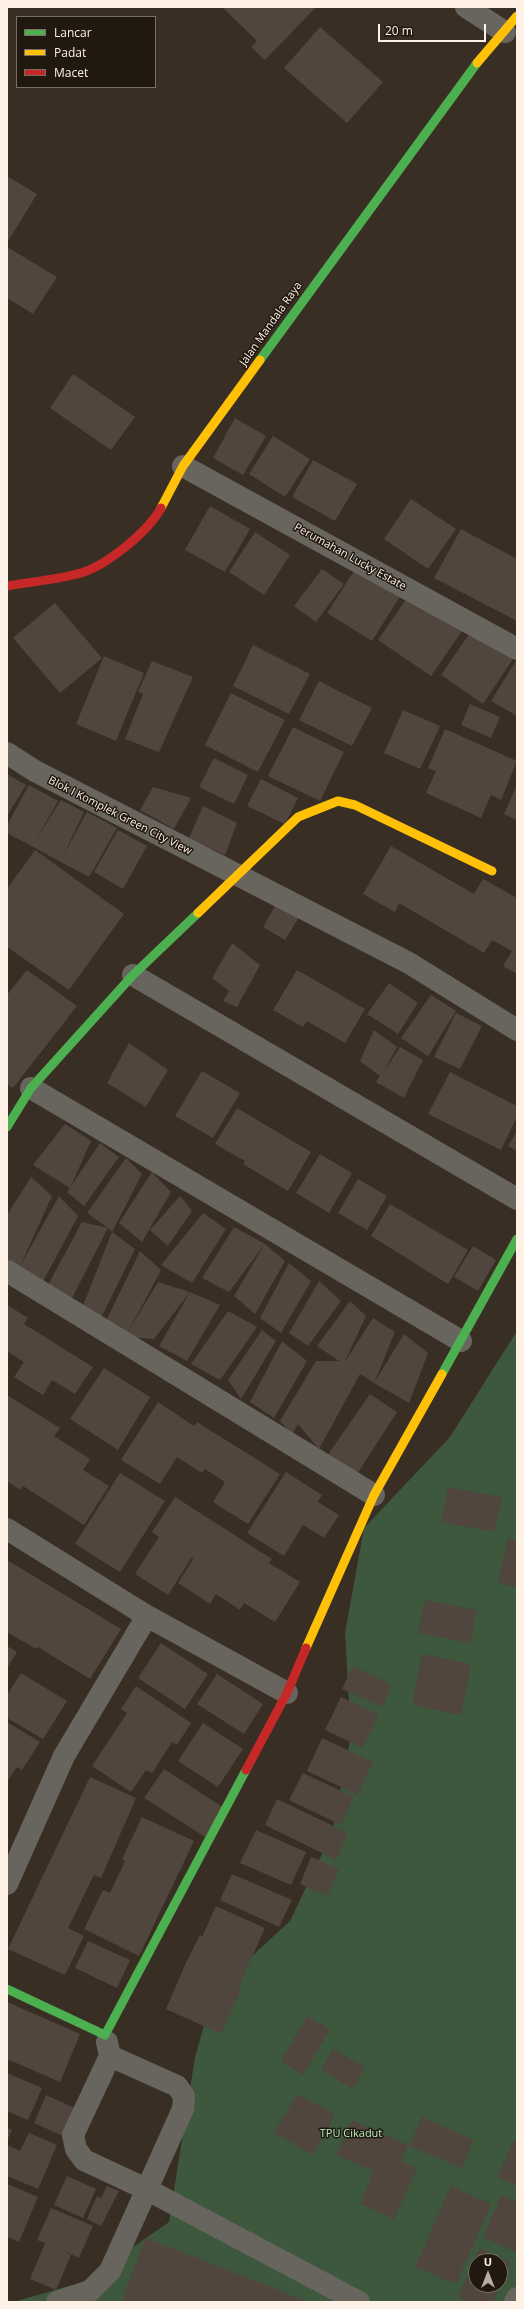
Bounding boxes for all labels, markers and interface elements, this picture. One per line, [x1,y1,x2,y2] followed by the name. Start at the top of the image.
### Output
[16,16,156,88] legend
[380,16,488,42] scale bar
[385,22,413,39] text: 20 m
[54,24,92,41] text: Lancar
[54,44,86,61] text: Padat
[54,64,88,81] text: Macet
[237,279,305,369] street label: Jalan Mandala Raya
[292,521,408,593] street label: Perumahan Lucky Estate
[46,774,194,858] street label: Blok I Komplek Green City View
[320,2127,382,2141] park label: TPU Cikadut
[468,2253,508,2293] north arrow
[484,2254,492,2269] text: U

